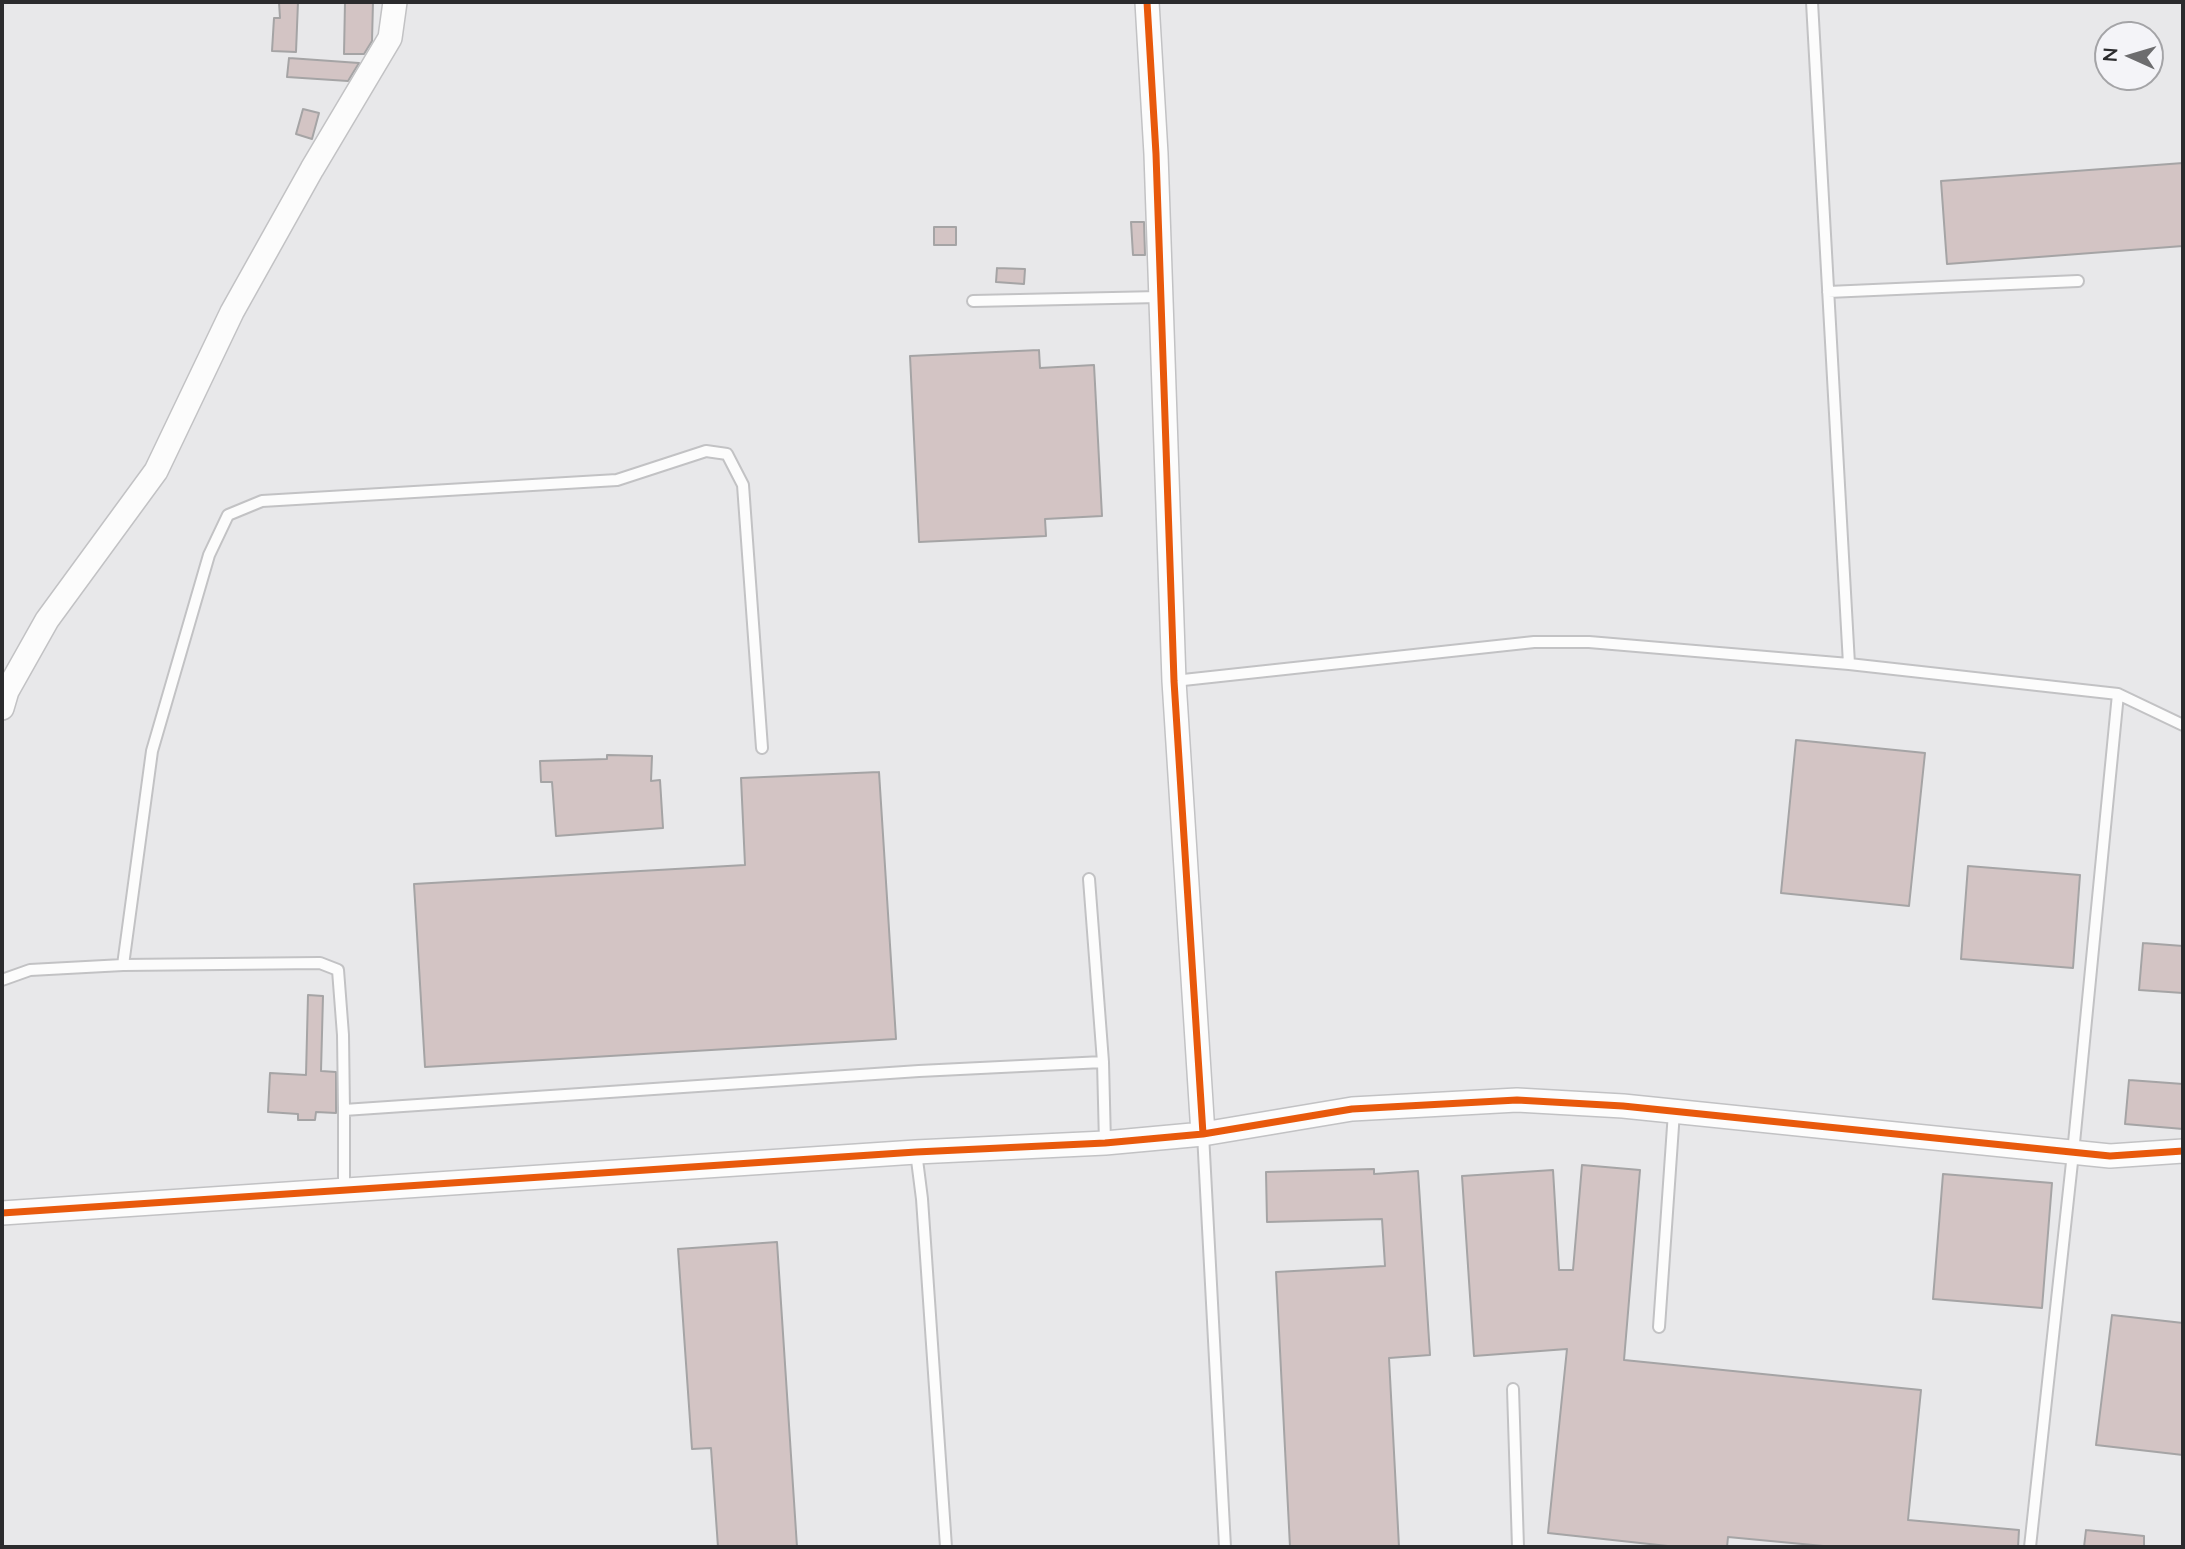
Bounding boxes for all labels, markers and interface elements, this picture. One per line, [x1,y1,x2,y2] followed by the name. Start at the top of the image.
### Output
[2094,21,2164,91] north arrow
[2098,47,2122,63] text: N

